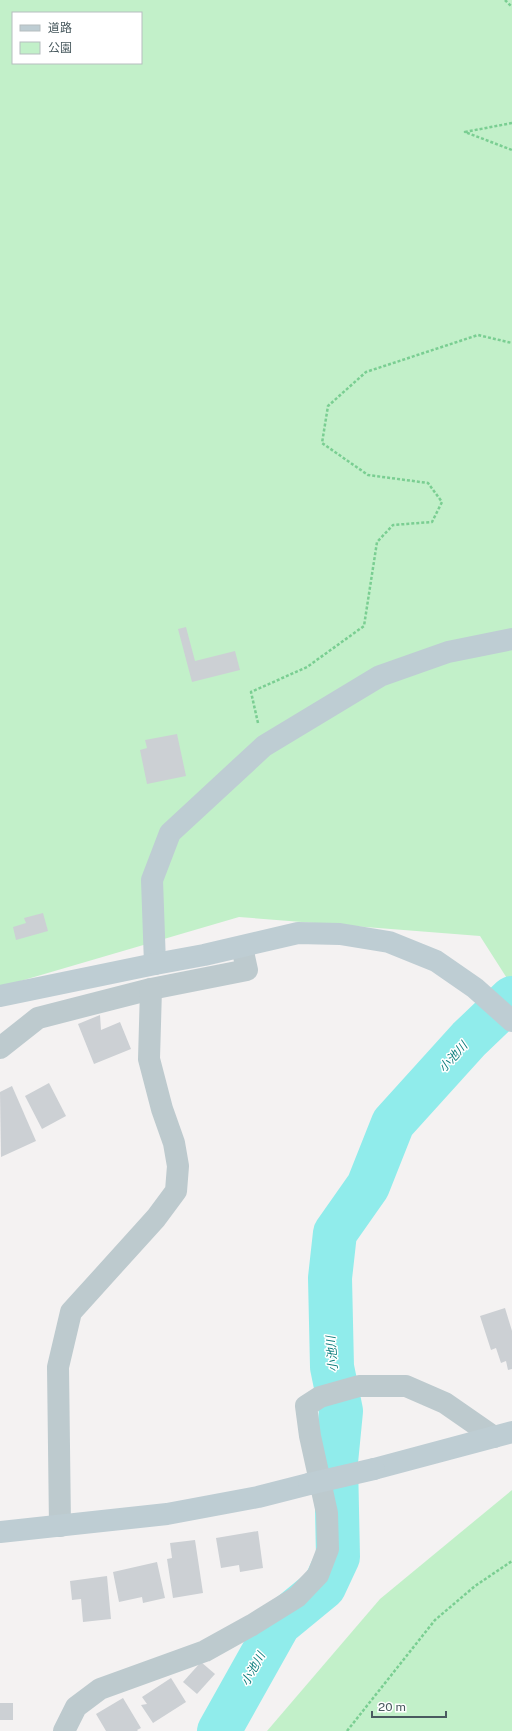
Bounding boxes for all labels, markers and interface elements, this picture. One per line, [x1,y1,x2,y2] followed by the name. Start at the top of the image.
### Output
[12,12,142,64] legend
[48,21,72,35] text: 道路
[48,41,72,55] text: 公園
[436,1037,472,1075] water label: 小池川
[324,1334,340,1372] water label: 小池川
[238,1648,269,1688] water label: 小池川
[372,1693,446,1719] scale bar
[378,1700,406,1714] text: 20 m

